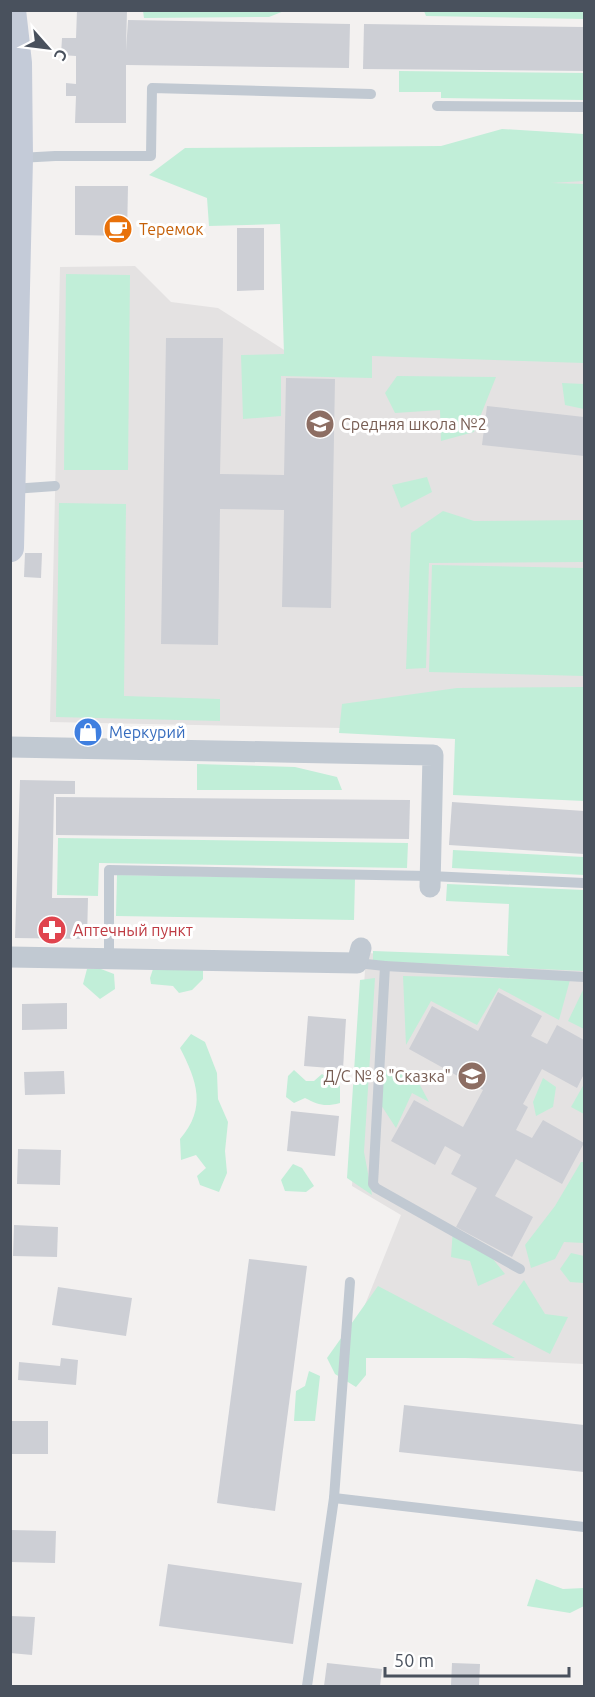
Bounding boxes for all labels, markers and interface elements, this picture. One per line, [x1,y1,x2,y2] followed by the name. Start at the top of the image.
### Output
[18,18,78,78] north arrow
[51,46,72,64] text: С
[102,213,134,245] cafe icon: Теремок
[139,220,203,238] place label: Теремок
[304,408,336,440] school or university icon: Средняя школа №2
[341,415,487,433] place label: Средняя школа №2
[72,716,104,748] shop icon: Меркурий
[109,723,185,741] place label: Меркурий
[36,914,68,946] pharmacy icon: Аптечный пункт
[73,921,193,939] place label: Аптечный пункт
[456,1060,488,1092] school or university icon: Д/С № 8 "Сказка"
[323,1067,451,1085] place label: Д/С № 8 "Сказка"
[385,1640,570,1678] scale bar
[394,1650,434,1670] text: 50 m

